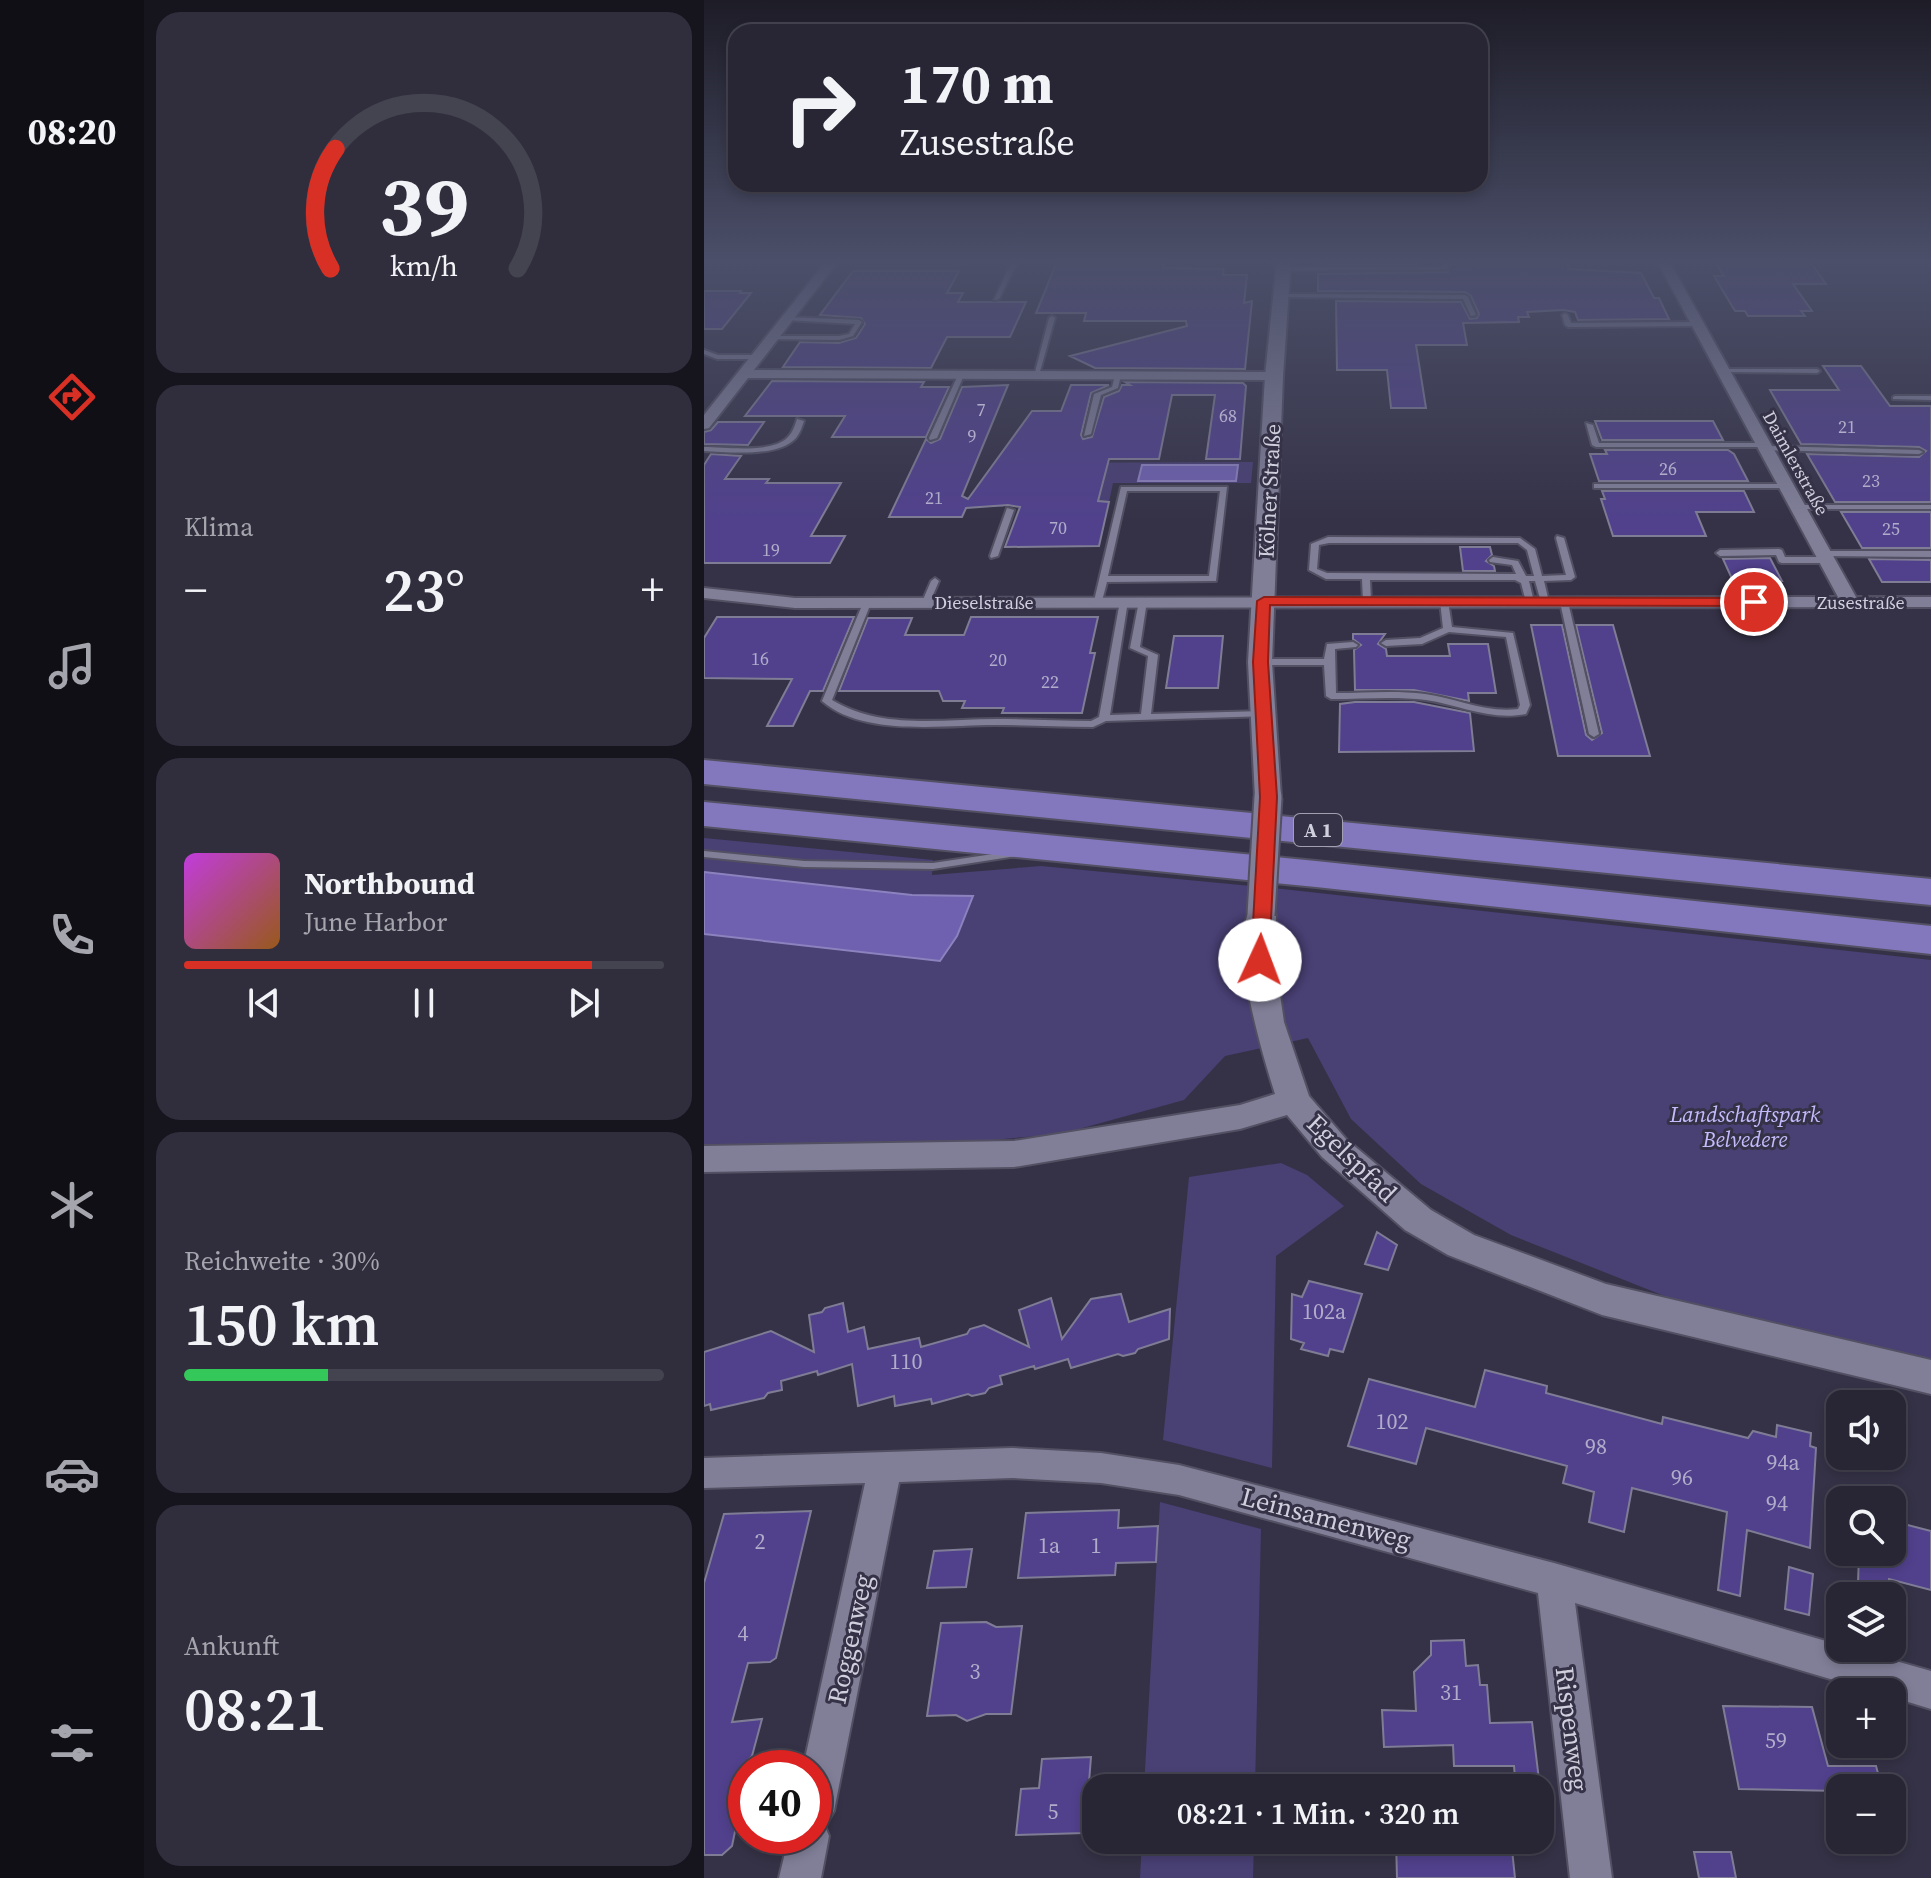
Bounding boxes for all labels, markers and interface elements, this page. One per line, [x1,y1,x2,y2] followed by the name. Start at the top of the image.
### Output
[900,45,1054,122] text: 170 m
[768,56,872,160] icon: right
[28,107,116,156] text: 08:20
[900,118,1075,167] text: Zusestraße
[379,148,469,262] text: 39
[390,246,458,286] text: km/h
[44,369,100,425] icon: directions
[977,397,986,422] house number: 7
[1219,403,1237,428] house number: 68
[1757,406,1835,520] street label: Daimlerstraße
[1838,414,1856,439] house number: 21
[968,423,977,448] house number: 9
[1251,423,1287,559] street label: Kölner Straße
[1659,456,1677,481] house number: 26
[1862,468,1880,493] house number: 23
[925,485,943,510] house number: 21
[184,509,254,545] text: Klima
[1049,515,1067,540] house number: 70
[1882,516,1900,541] house number: 25
[762,537,780,562] house number: 19
[383,549,465,631] text: 23°
[184,559,207,620] text: −
[641,559,664,620] text: +
[1720,568,1788,636] pin
[1732,580,1776,624] icon: arrive
[934,590,1034,615] street label: Dieselstraße
[1817,590,1905,615] street label: Zusestraße
[44,638,100,694] icon: music
[751,646,769,671] house number: 16
[989,647,1007,672] house number: 20
[1041,669,1059,694] house number: 22
[1294,814,1342,846] road number: A 1
[304,863,475,904] text: Northbound
[304,904,447,940] text: June Harbor
[44,907,100,963] icon: phone
[1218,918,1302,1002] position arrow
[242,981,286,1025] icon: previous
[402,981,446,1025] icon: pause
[562,981,606,1025] icon: next
[1669,1099,1821,1154] park label: Landschaftspark Belvedere
[1299,1106,1405,1210] street label: Egelspfad
[44,1177,100,1233] icon: climate
[184,1243,380,1279] text: Reichweite · 30%
[184,1283,380,1365] text: 150 km
[1302,1296,1347,1326] house number: 102a
[889,1346,923,1376] house number: 110
[1826,1390,1906,1854] map controls
[1826,1390,1906,1470] button: sound
[1375,1406,1409,1436] house number: 102
[1585,1431,1607,1461] house number: 98
[44,1446,100,1502] icon: car
[1766,1447,1800,1477] house number: 94a
[1671,1462,1693,1492] house number: 96
[1237,1478,1415,1558] street label: Leinsamenweg
[1826,1486,1906,1566] button: search
[1766,1488,1788,1518] house number: 94
[754,1526,766,1556] house number: 2
[1038,1530,1061,1560] house number: 1a
[1090,1530,1102,1560] house number: 1
[819,1571,881,1707] street label: Roggenweg
[1826,1582,1906,1662] button: layers
[737,1618,749,1648] house number: 4
[184,1628,279,1664] text: Ankunft
[969,1656,981,1686] house number: 3
[1547,1665,1597,1793] street label: Rispenweg
[184,1668,327,1750] text: 08:21
[1440,1677,1462,1707] house number: 31
[1826,1678,1906,1758] button: +
[44,1715,100,1771] icon: filters
[1765,1725,1787,1755] house number: 59
[728,1750,832,1854] speed limit sign: 40
[1826,1774,1906,1854] button: −
[1177,1793,1459,1834] text: 08:21 · 1 Min. · 320 m
[1047,1796,1059,1826] house number: 5

